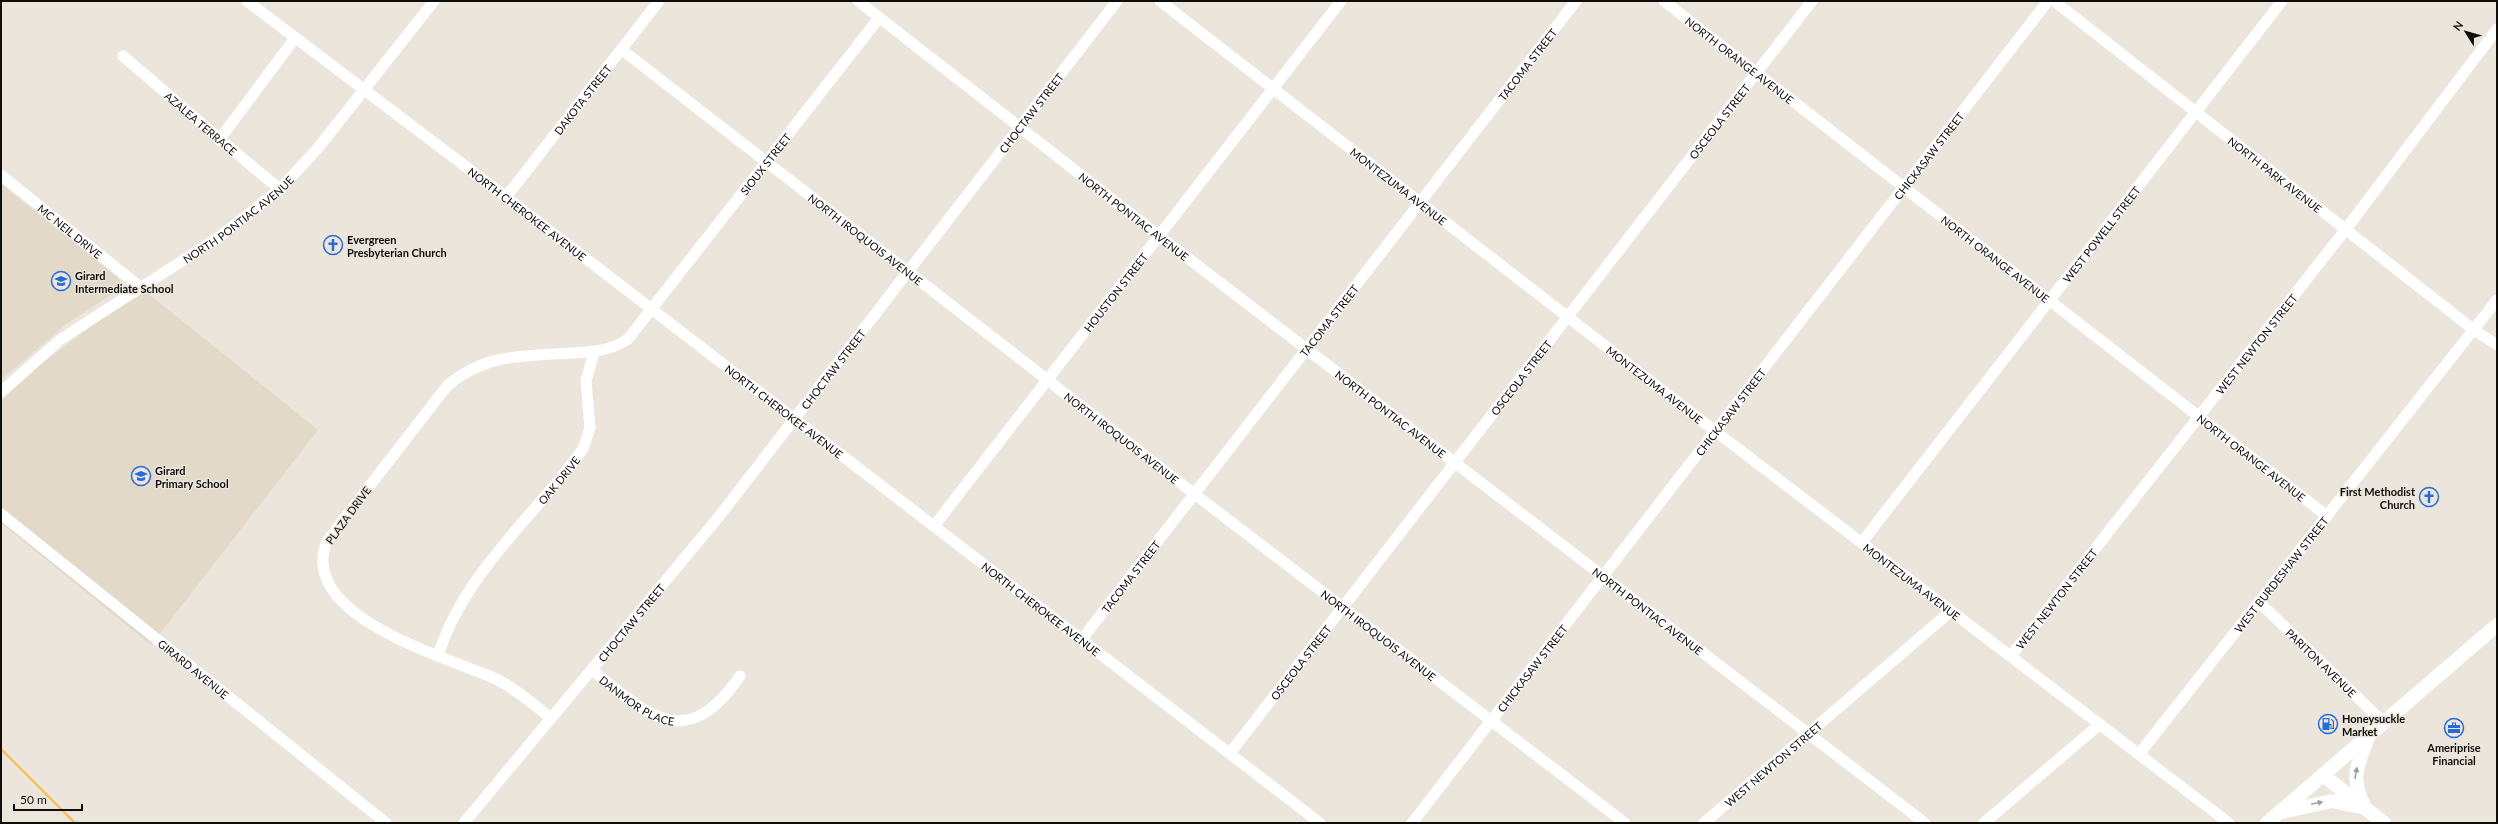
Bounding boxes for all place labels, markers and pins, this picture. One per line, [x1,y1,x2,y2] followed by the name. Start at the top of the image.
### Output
[347,233,447,259] place label: Evergreen Presbyterian Church
[322,234,344,256] church icon: Evergreen Presbyterian Church
[75,269,174,295] place label: Girard Intermediate School
[50,270,72,292] school or university icon: Girard Intermediate School
[155,464,229,490] place label: Girard Primary School
[130,465,152,487] school or university icon: Girard Primary School
[2340,485,2416,511] place label: First Methodist Church
[2418,486,2440,508] church icon: First Methodist Church
[2342,712,2405,738] place label: Honeysuckle Market
[2317,713,2339,735] fuel station icon: Honeysuckle Market
[2443,717,2465,739] office icon: Ameriprise Financial
[2426,741,2481,767] place label: Ameriprise Financial

